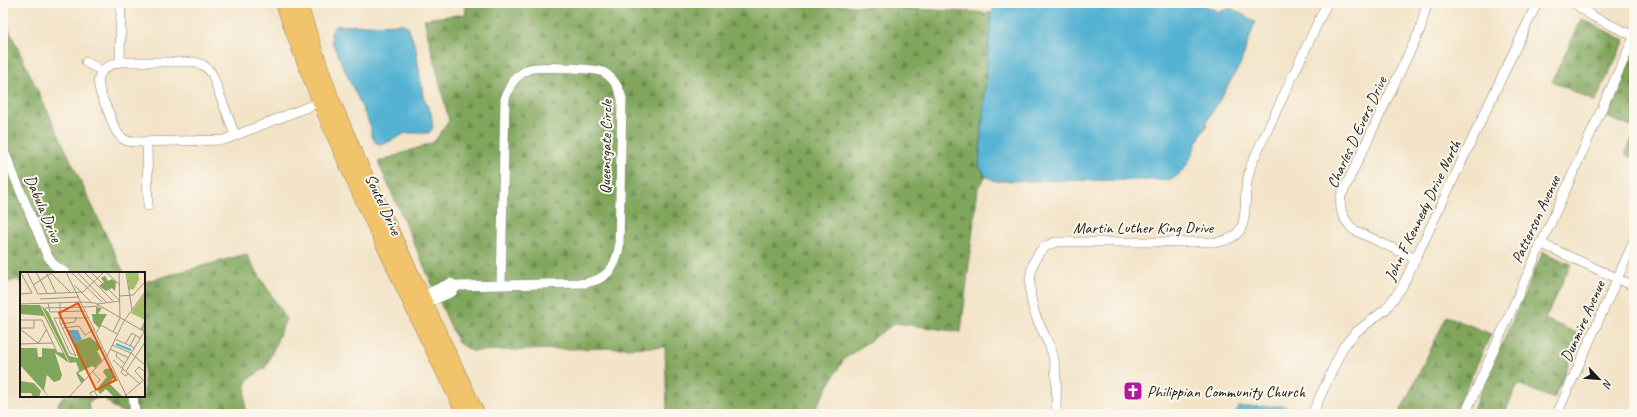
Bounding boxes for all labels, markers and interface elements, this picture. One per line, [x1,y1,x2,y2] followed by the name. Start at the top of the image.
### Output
[1322,72,1392,191] street label: Charles D Evers Drive
[595,98,617,194] street label: Queensgate Circle
[1380,136,1466,285] street label: John F Kennedy Drive North
[360,171,407,240] street label: Soutel Drive
[1507,171,1566,266] street label: Patterson Avenue
[20,172,67,247] street label: Dabula Drive
[1073,218,1215,238] street label: Martin Luther King Drive
[20,272,145,397] inset map
[1556,276,1610,365] street label: Dunmire Avenue
[1579,359,1619,399] north arrow
[1599,377,1616,391] text: N
[1122,380,1144,402] church icon: Philippian Community Church
[1147,382,1306,402] place label: Philippian Community Church

